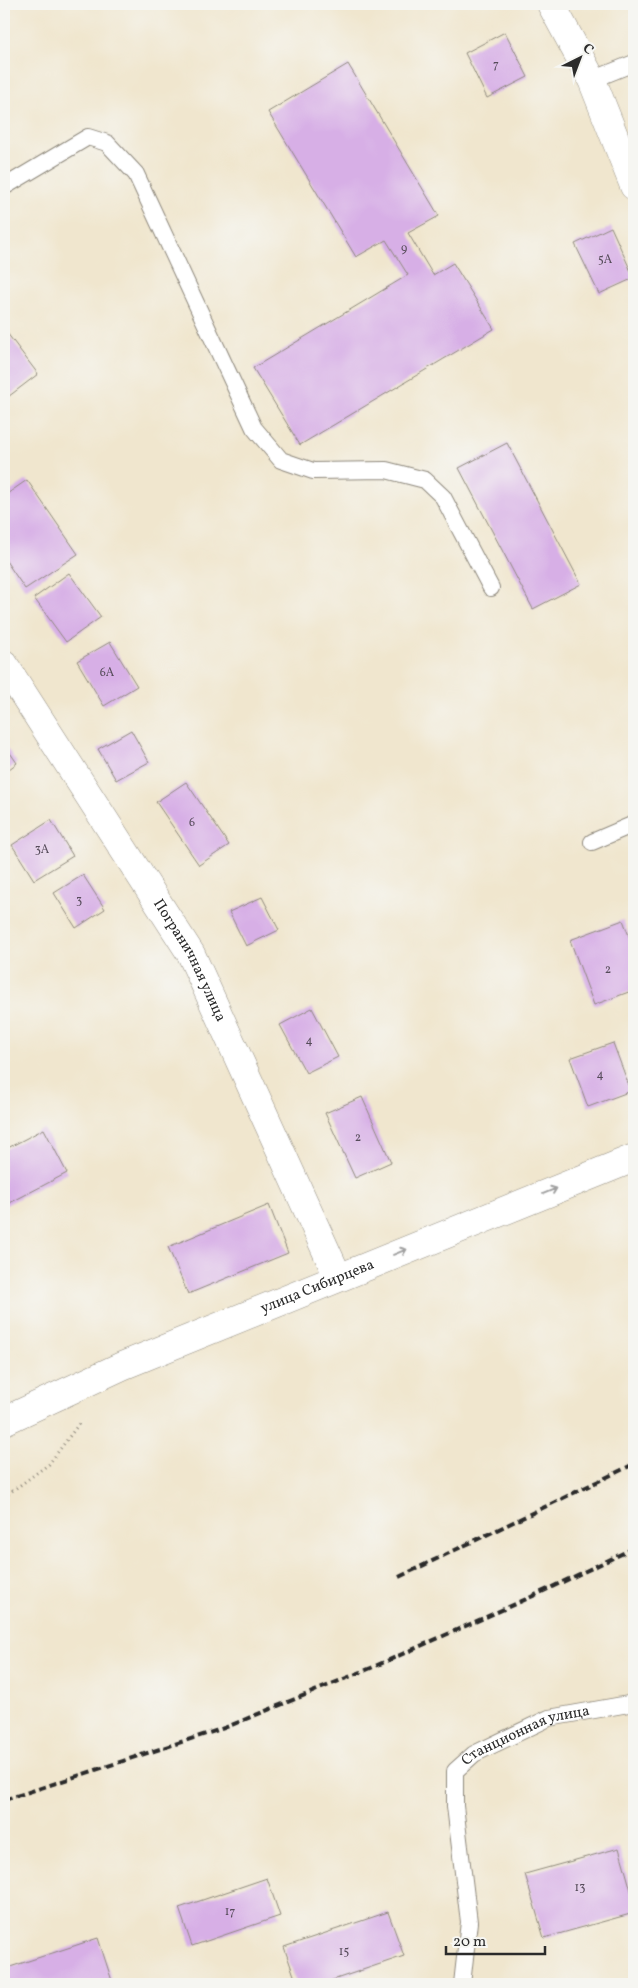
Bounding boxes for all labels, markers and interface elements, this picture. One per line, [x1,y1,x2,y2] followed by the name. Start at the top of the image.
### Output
[556,32,606,82] north arrow
[578,39,597,60] text: С
[493,57,499,73] house number: 7
[401,241,407,257] house number: 9
[598,252,613,268] house number: 5А
[100,665,115,681] house number: 6А
[189,815,195,831] house number: 6
[35,842,50,858] house number: 3А
[76,893,82,909] house number: 3
[148,895,231,1025] street label: Пограничная улица
[605,962,611,978] house number: 2
[305,1033,313,1049] house number: 4
[596,1067,604,1083] house number: 4
[355,1130,361,1146] house number: 2
[543,1186,558,1195] one-way arrow
[392,1247,407,1256] one-way arrow
[257,1254,377,1319] street label: улица Сибирцева
[457,1701,591,1771] street label: Станционная улица
[575,1880,585,1896] house number: 13
[225,1904,235,1920] house number: 17
[446,1923,544,1955] scale bar
[453,1932,486,1953] text: 20 m
[339,1944,349,1960] house number: 15

